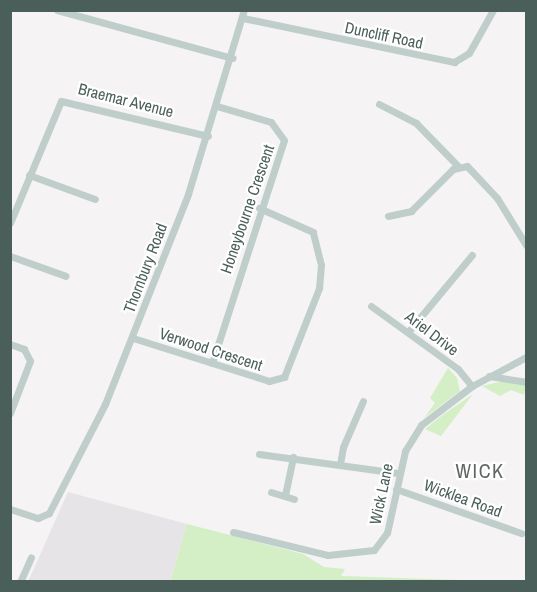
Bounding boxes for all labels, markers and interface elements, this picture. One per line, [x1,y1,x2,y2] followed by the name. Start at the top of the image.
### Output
[343,17,425,53] street label: Duncliff Road
[76,79,176,121] street label: Braemar Avenue
[216,142,278,276] street label: Honeybourne Crescent
[119,220,171,316] street label: Thornbury Road
[401,307,463,359] street label: Ariel Drive
[157,323,265,375] street label: Verwood Crescent
[456,458,504,482] district label: WICK
[365,462,397,526] street label: Wick Lane
[421,475,505,521] street label: Wicklea Road

